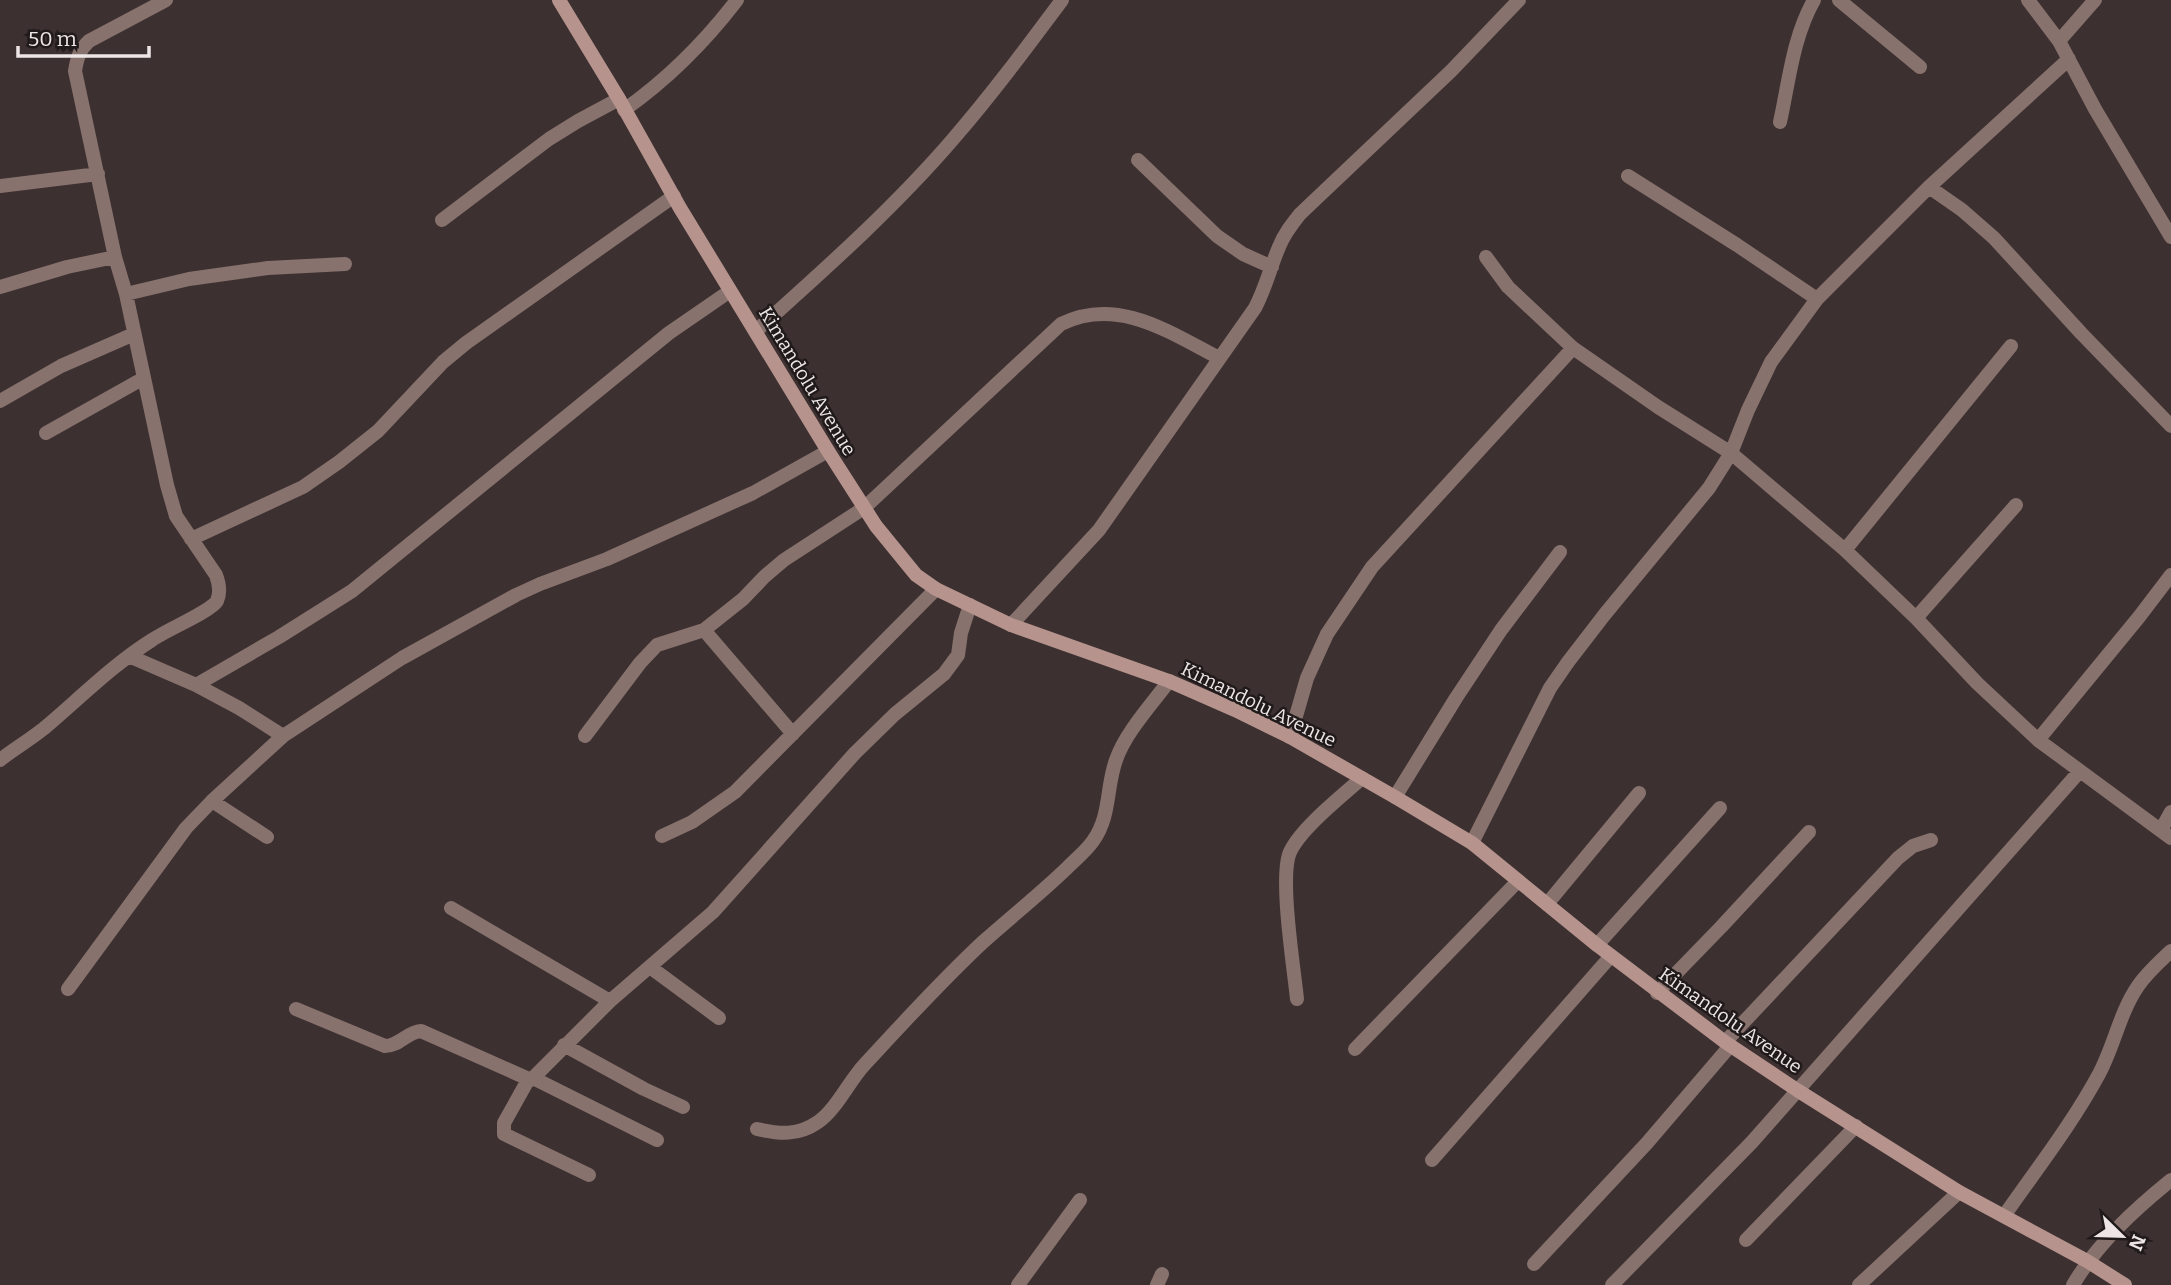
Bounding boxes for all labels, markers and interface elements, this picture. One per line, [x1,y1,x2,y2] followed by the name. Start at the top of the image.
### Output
[18,14,149,58] scale bar
[28,26,77,52] text: 50 m
[754,303,861,460] street label: Kimandolu Avenue
[1178,657,1340,752] street label: Kimandolu Avenue
[1655,962,1807,1078] street label: Kimandolu Avenue
[2087,1201,2157,1271] north arrow
[2124,1231,2151,1254] text: N

